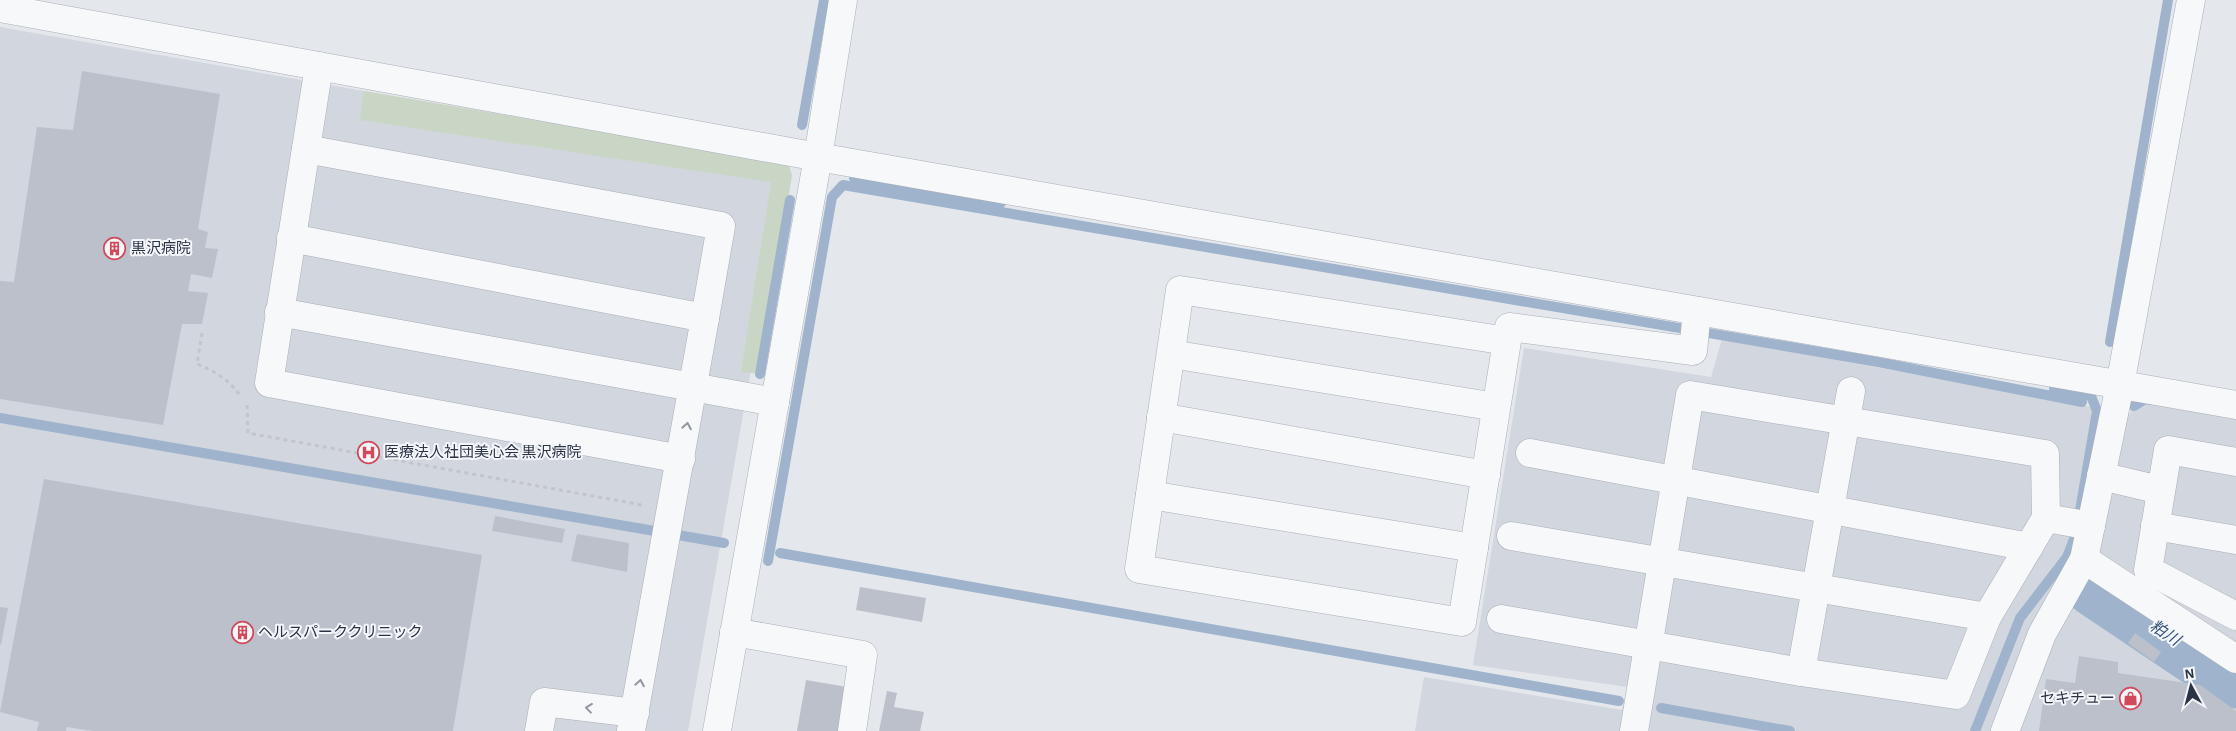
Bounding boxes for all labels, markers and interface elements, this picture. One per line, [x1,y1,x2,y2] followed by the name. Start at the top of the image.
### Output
[103,236,127,260] building icon: 黒沢病院
[131,240,191,256] place label: 黒沢病院
[682,421,692,430] one-way arrow
[356,440,380,464] hospital icon: 医療法人社団美心会 黒沢病院
[384,444,581,460] place label: 医療法人社団美心会 黒沢病院
[2147,617,2185,650] water label: 粕川
[230,620,254,644] building icon: ヘルスパーククリニック
[258,624,422,640] place label: ヘルスパーククリニック
[2166,661,2216,711] north arrow
[2184,667,2195,682] text: N
[635,679,645,687] one-way arrow
[2119,686,2143,710] shop icon: セキチュー
[2040,691,2115,706] place label: セキチュー
[585,703,593,714] one-way arrow

